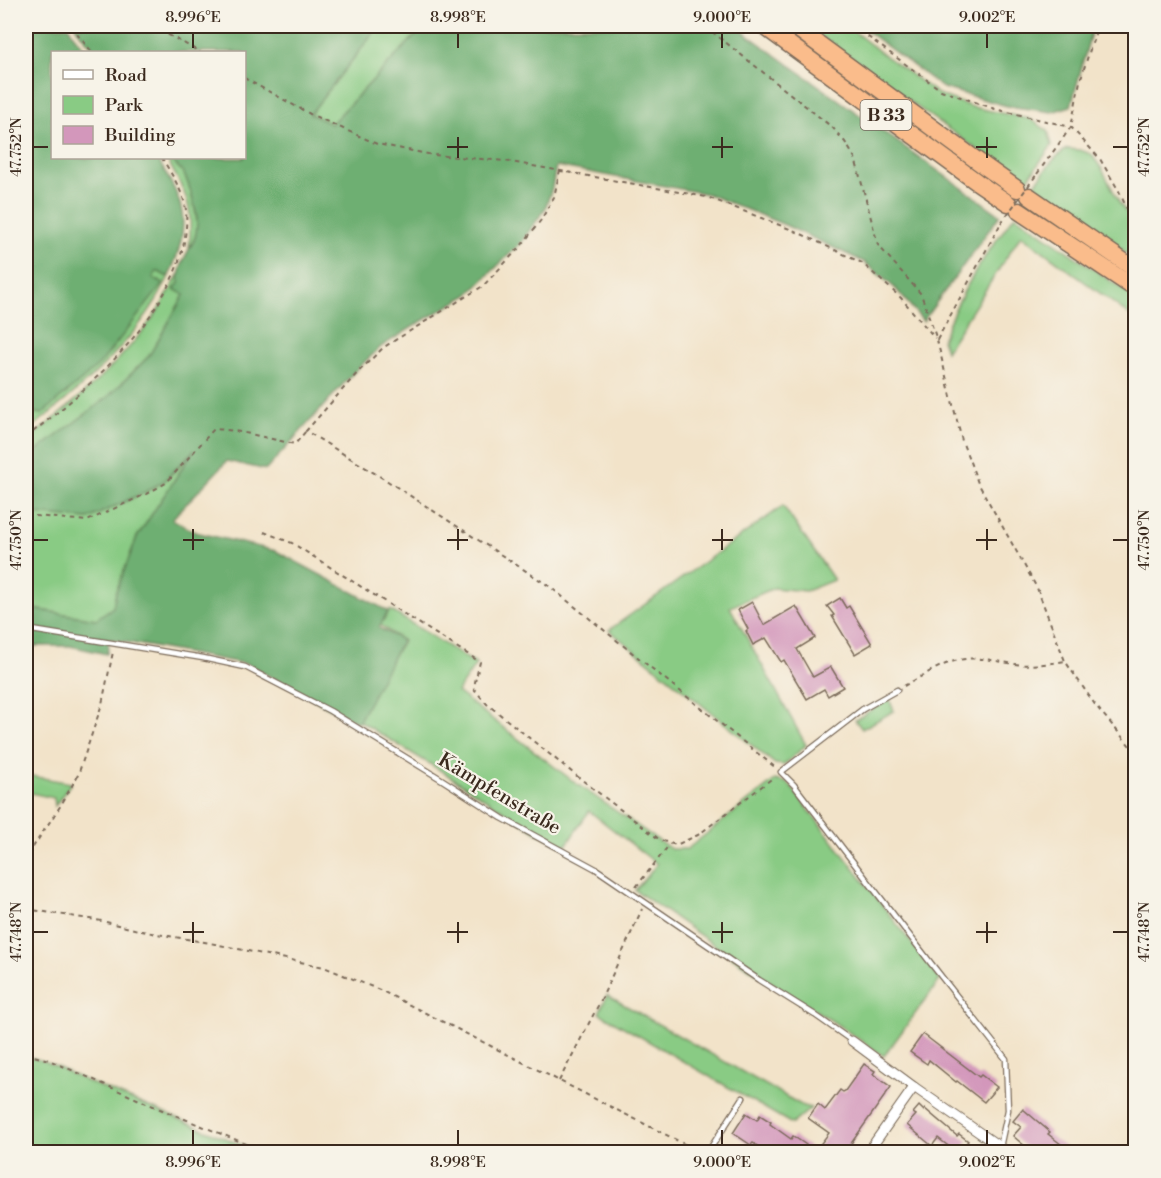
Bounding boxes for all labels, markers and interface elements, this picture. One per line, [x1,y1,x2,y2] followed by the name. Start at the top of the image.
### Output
[165,8,221,27] text: 8.996°E
[430,8,486,27] text: 8.998°E
[693,8,751,27] text: 9.000°E
[959,8,1015,27] text: 9.002°E
[51,51,246,159] legend
[105,64,148,87] text: Road
[105,94,144,117] text: Park
[860,100,912,130] road number: B 33
[7,117,26,177] text: 47.752°N
[1135,117,1154,177] text: 47.752°N
[104,124,176,147] text: Building
[7,510,26,570] text: 47.750°N
[1135,510,1154,570] text: 47.750°N
[433,748,565,841] street label: Kämpfenstraße
[7,902,26,962] text: 47.748°N
[1135,902,1154,962] text: 47.748°N
[165,1153,221,1172] text: 8.996°E
[430,1153,486,1172] text: 8.998°E
[693,1153,751,1172] text: 9.000°E
[959,1153,1015,1172] text: 9.002°E

